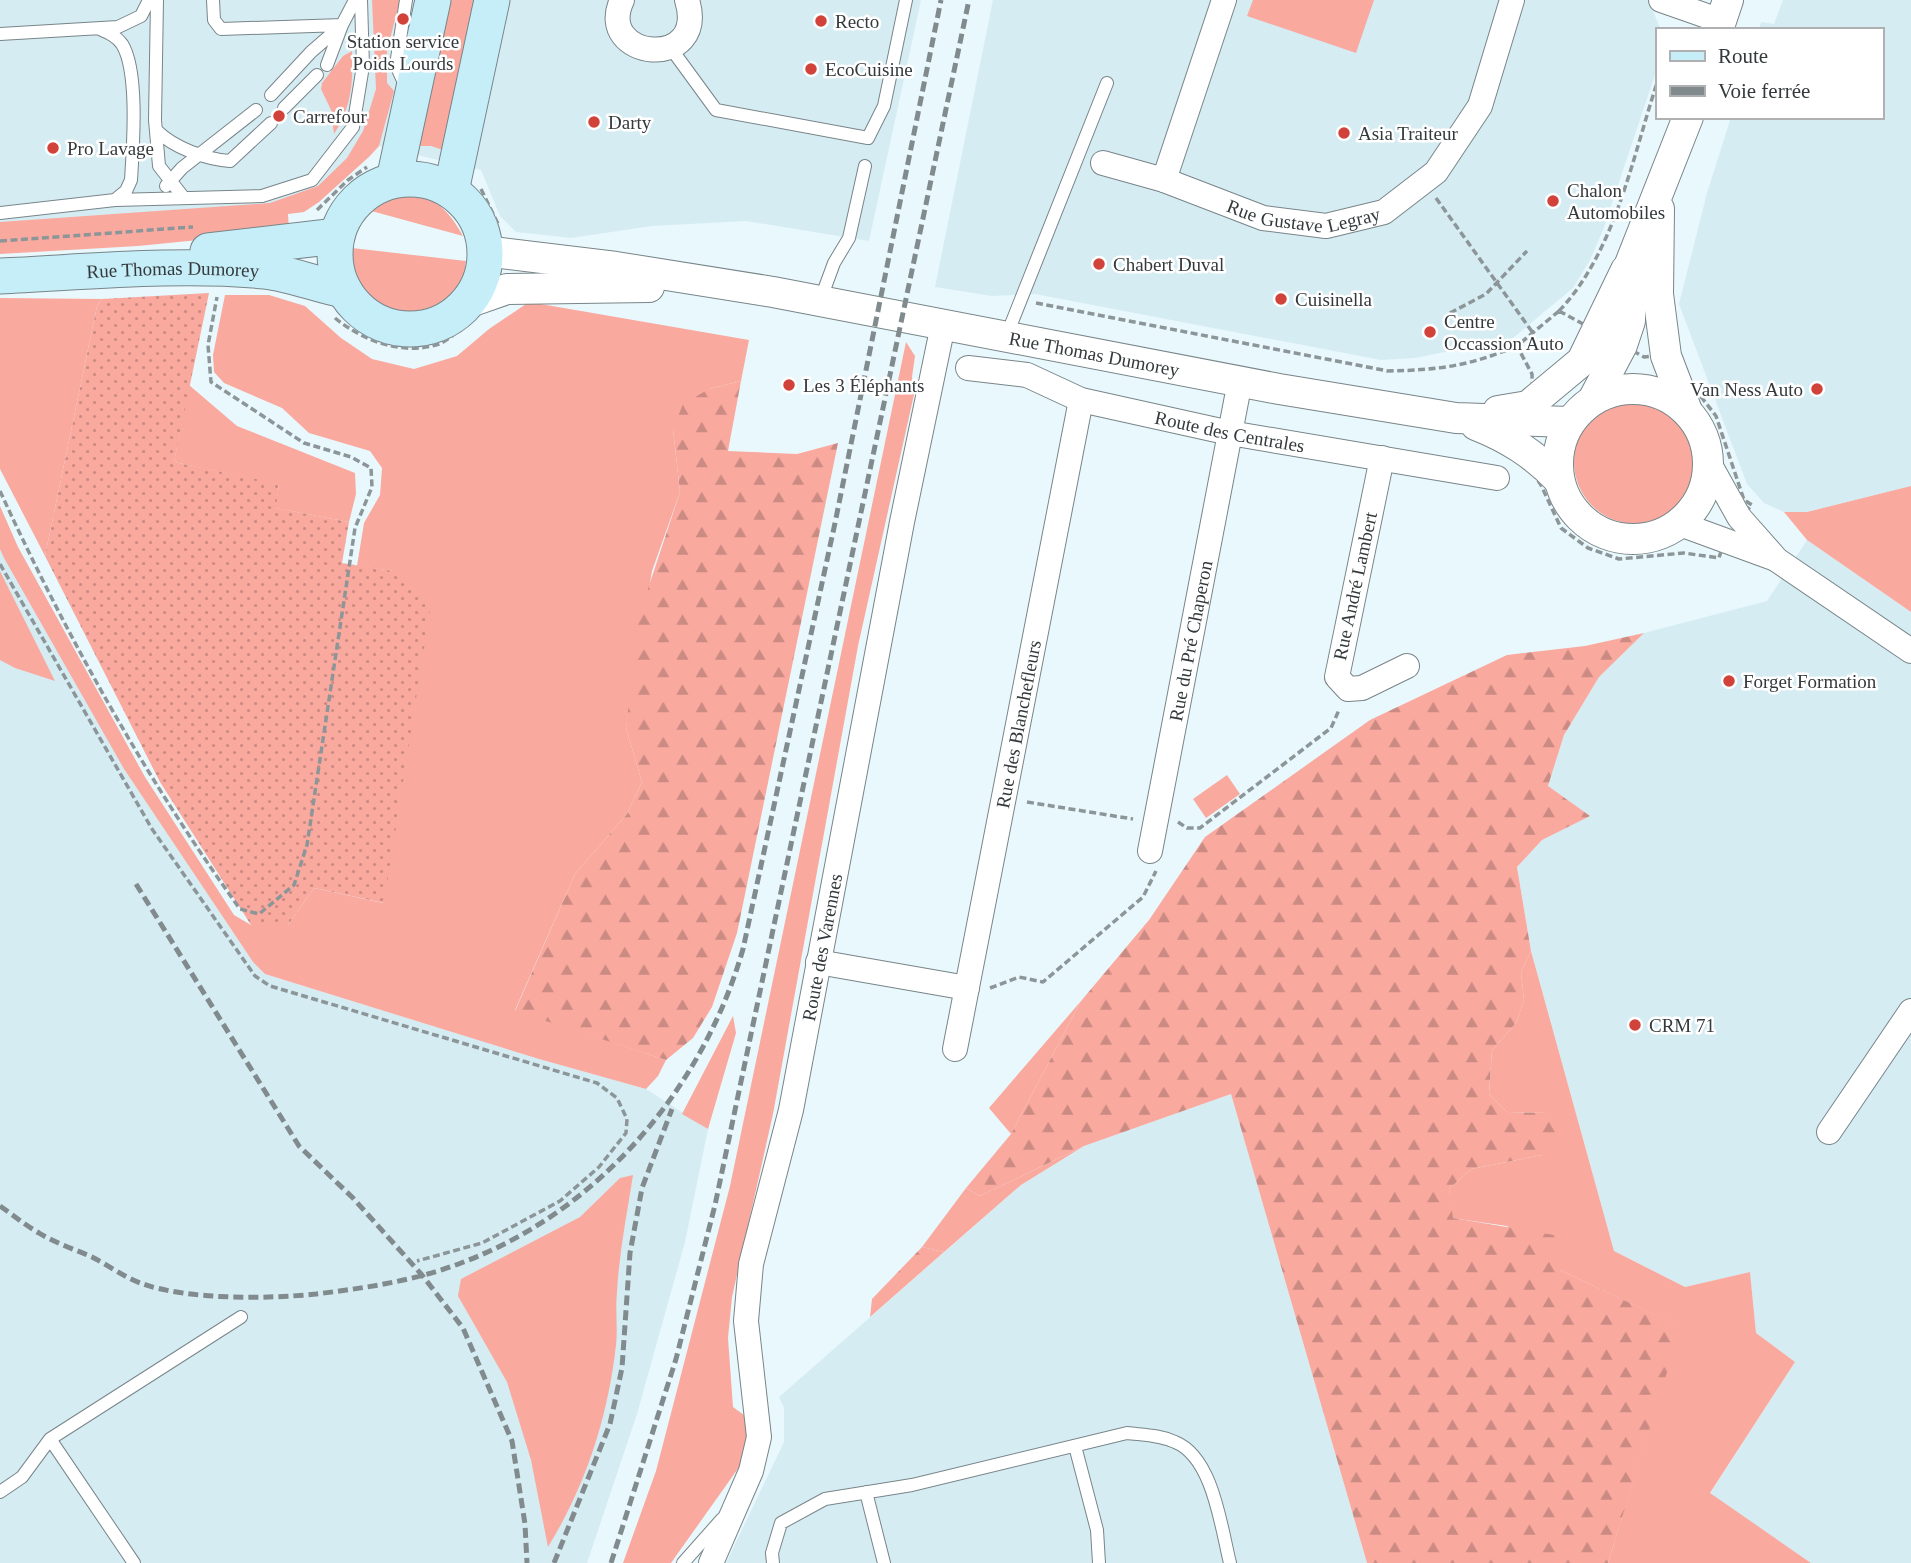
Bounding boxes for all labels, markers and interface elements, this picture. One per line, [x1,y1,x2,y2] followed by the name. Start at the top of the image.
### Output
[395,11,411,27] marker: Station service Poids Lourds
[835,11,879,32] place label: Recto
[813,13,829,29] marker: Recto
[1656,28,1883,119] legend
[347,31,459,74] place label: Station service Poids Lourds
[1718,44,1768,68] text: Route
[825,59,913,80] place label: EcoCuisine
[803,61,819,77] marker: EcoCuisine
[1718,79,1810,103] text: Voie ferrée
[293,106,368,127] place label: Carrefour
[271,108,287,124] marker: Carrefour
[608,112,652,133] place label: Darty
[586,114,602,130] marker: Darty
[1358,123,1458,144] place label: Asia Traiteur
[1336,125,1352,141] marker: Asia Traiteur
[67,138,154,159] place label: Pro Lavage
[45,140,61,156] marker: Pro Lavage
[1567,180,1665,223] place label: Chalon Automobiles
[1545,193,1561,209] marker: Chalon Automobiles
[1224,195,1383,237] street label: Rue Gustave Legray
[1113,254,1224,275] place label: Chabert Duval
[1091,256,1107,272] marker: Chabert Duval
[86,257,260,282] street label: Rue Thomas Dumorey
[1295,289,1373,310] place label: Cuisinella
[1273,291,1289,307] marker: Cuisinella
[1444,311,1564,354] place label: Centre Occassion Auto
[1422,324,1438,340] marker: Centre Occassion Auto
[1007,327,1182,380] street label: Rue Thomas Dumorey
[803,375,924,396] place label: Les 3 Éléphants
[781,377,797,393] marker: Les 3 Éléphants
[1690,379,1803,400] place label: Van Ness Auto
[1809,381,1825,397] marker: Van Ness Auto
[1153,406,1306,456] street label: Route des Centrales
[1329,509,1381,662] street label: Rue André Lambert
[1165,558,1216,723] street label: Rue du Pré Chaperon
[991,638,1045,810] street label: Rue des Blanchefleurs
[1743,671,1877,692] place label: Forget Formation
[1721,673,1737,689] marker: Forget Formation
[798,872,846,1023] street label: Route des Varennes
[1649,1015,1715,1036] place label: CRM 71
[1627,1017,1643,1033] marker: CRM 71

